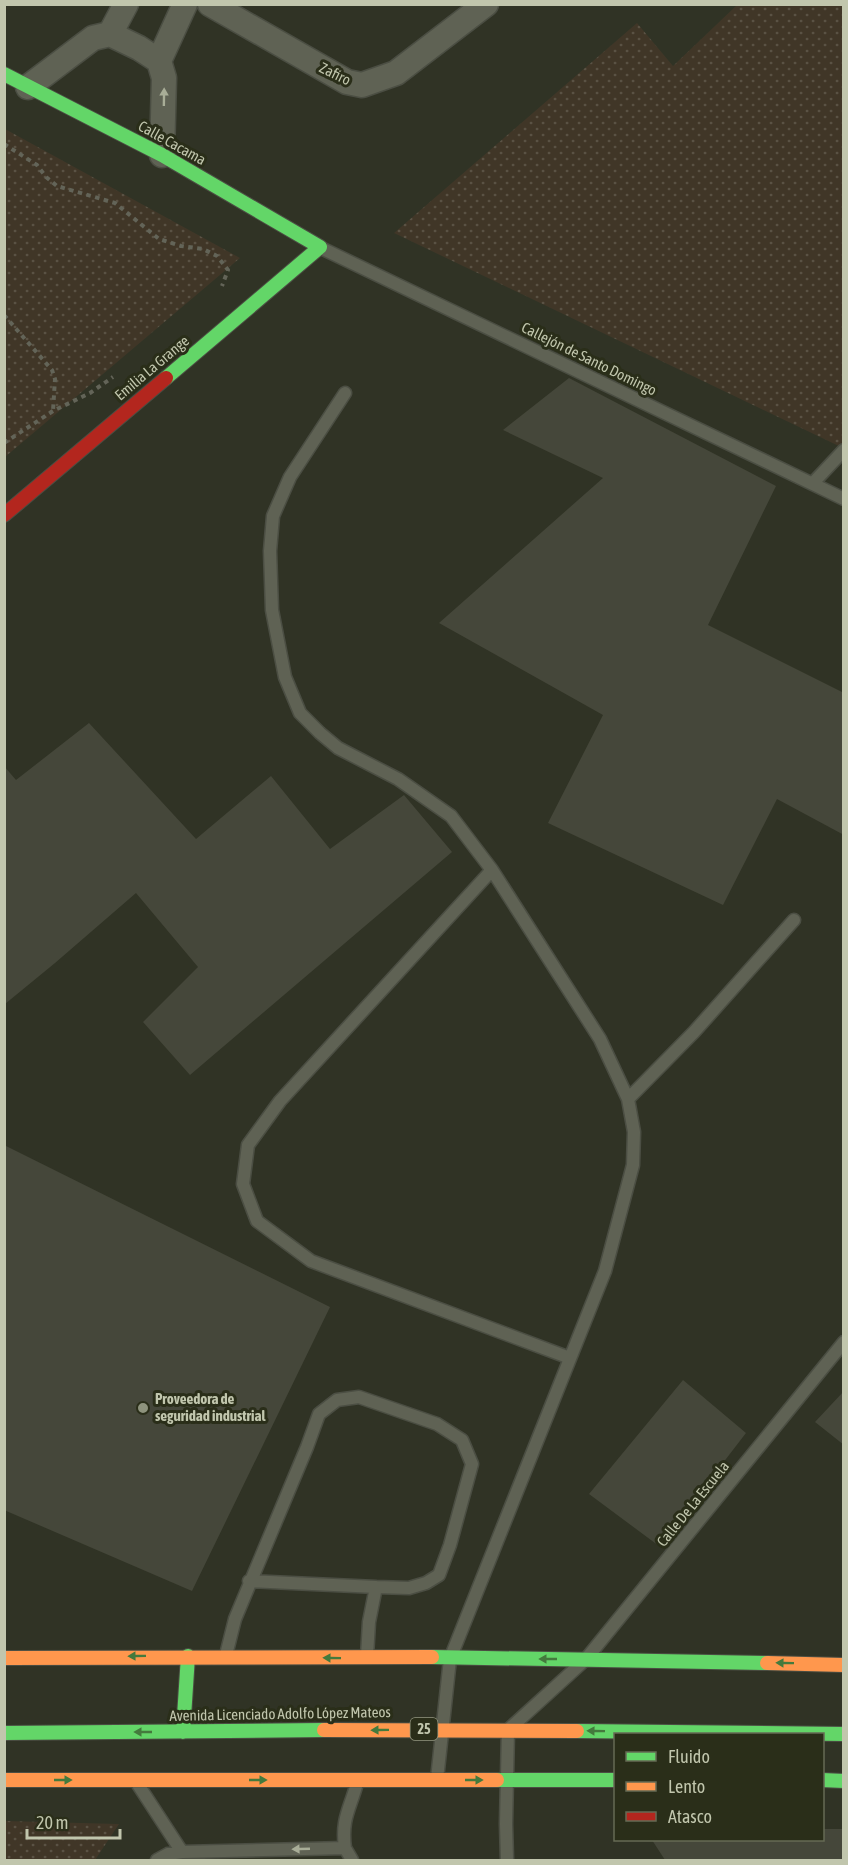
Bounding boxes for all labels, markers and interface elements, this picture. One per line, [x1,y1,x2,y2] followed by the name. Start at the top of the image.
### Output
[317,59,354,88] street label: Zafiro
[159,87,169,106] one-way arrow
[136,117,209,168] street label: Calle Cacama
[519,318,660,399] street label: Callejón de Santo Domingo
[111,332,192,403] street label: Emilia La Grange
[155,1390,266,1424] place label: Proveedora de seguridad industrial
[136,1401,150,1415] marker: Proveedora de seguridad industrial
[653,1458,732,1550] street label: Calle De La Escuela
[128,1651,147,1661] one-way arrow
[323,1653,342,1663] one-way arrow
[539,1654,558,1664] one-way arrow
[776,1658,795,1668] one-way arrow
[169,1703,391,1724] street label: Avenida Licenciado Adolfo López Mateos
[410,1718,438,1740] road number: 25
[371,1725,390,1735] one-way arrow
[587,1726,606,1736] one-way arrow
[134,1727,153,1737] one-way arrow
[614,1733,824,1841] legend
[668,1746,710,1767] text: Fluido
[53,1775,72,1784] one-way arrow
[248,1775,267,1785] one-way arrow
[464,1775,483,1785] one-way arrow
[668,1776,705,1797] text: Lento
[27,1802,120,1840] scale bar
[668,1806,712,1827] text: Atasco
[36,1812,68,1833] text: 20 m
[291,1844,310,1853] one-way arrow

